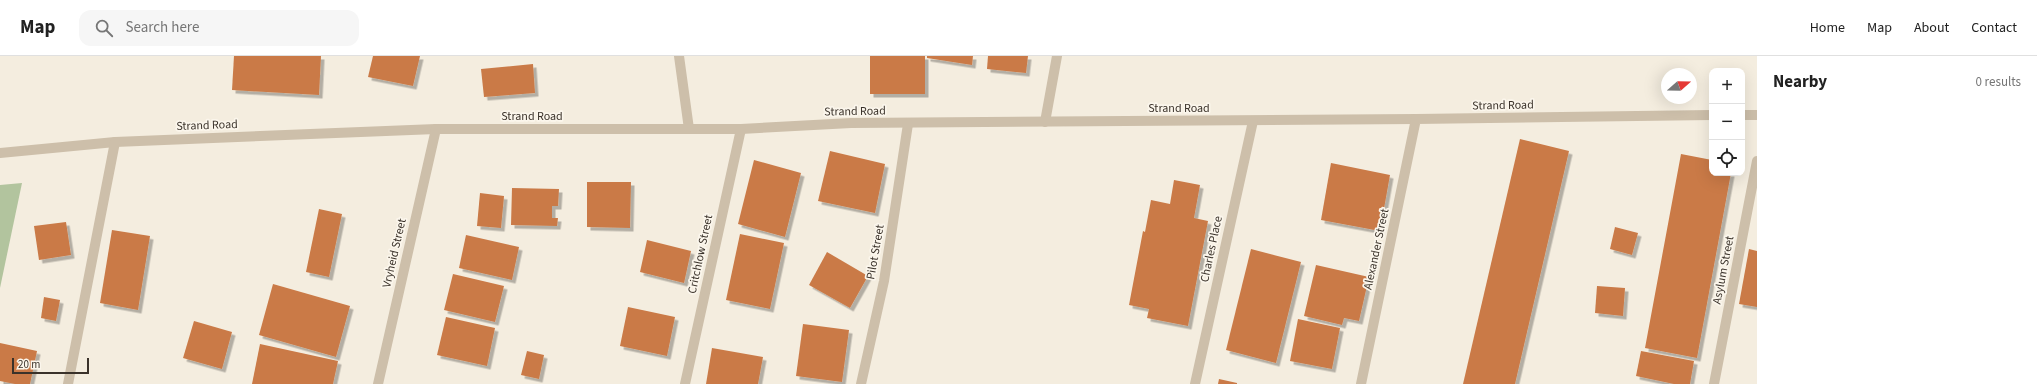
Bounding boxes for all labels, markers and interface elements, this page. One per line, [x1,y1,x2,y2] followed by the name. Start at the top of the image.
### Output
[79,10,359,46] search box
[20,14,55,41] text: Map
[93,17,115,39] icon: search
[125,17,199,38] text: Search here
[1810,18,1845,38] text: Home
[1867,18,1892,38] text: Map
[1914,18,1949,38] text: About
[1971,18,2017,38] text: Contact
[1661,68,1697,104] north arrow
[1709,68,1745,176] map controls
[1709,68,1745,104] button: +
[1773,70,1827,94] text: Nearby
[1976,73,2021,91] text: 0 results
[1472,96,1534,115] street label: Strand Road
[1148,100,1210,117] street label: Strand Road
[824,102,886,121] street label: Strand Road
[1709,104,1745,140] button: −
[501,108,563,125] street label: Strand Road
[176,116,238,135] street label: Strand Road
[1709,140,1745,176] button: locate
[1360,207,1393,291] street label: Alexander Street
[684,213,717,295] street label: Critchlow Street
[1196,214,1227,284] street label: Charles Place
[378,217,411,289] street label: Vryheid Street
[862,223,889,281] street label: Pilot Street
[1709,234,1738,306] street label: Asylum Street
[12,356,89,375] scale bar
[18,357,40,372] text: 20 m

